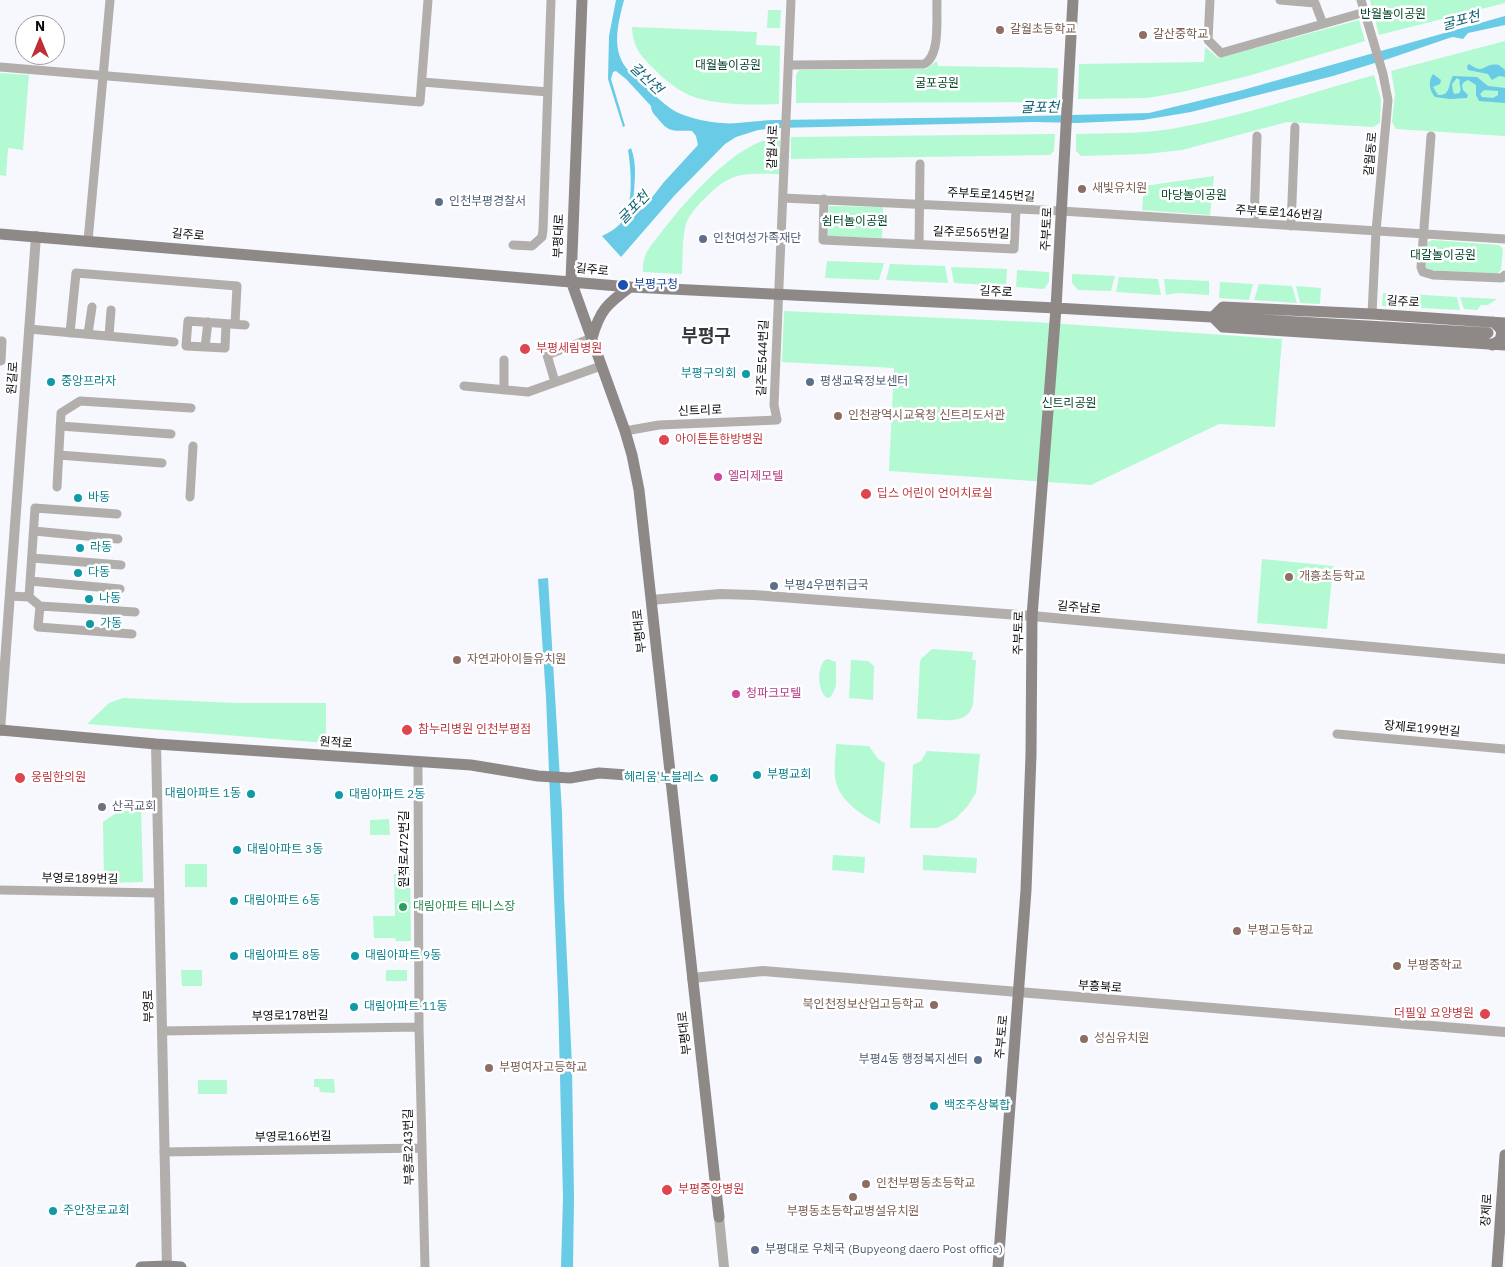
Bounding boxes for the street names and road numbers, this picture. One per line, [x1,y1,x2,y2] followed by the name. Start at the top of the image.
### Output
[765,125,781,169] street label: 갈월서로
[1362,131,1380,177] street label: 갈월동로
[947,186,1035,204] street label: 주부토로145번길
[1235,203,1323,223] street label: 주부토로146번길
[1039,207,1055,251] street label: 주부토로
[551,214,567,258] street label: 부평대로
[932,224,1010,242] street label: 길주로565번길
[171,226,205,244] street label: 길주로
[575,261,609,279] street label: 길주로
[979,284,1013,300] street label: 길주로
[1386,294,1420,310] street label: 길주로
[754,319,772,397] street label: 길주로544번길
[5,361,21,395] street label: 원길로
[678,403,722,419] street label: 신트리로
[1056,599,1102,617] street label: 길주남로
[631,608,649,654] street label: 부평대로
[1011,611,1027,655] street label: 주부토로
[1383,718,1461,740] street label: 장제로199번길
[319,735,353,751] street label: 원적로
[398,811,412,887] street label: 원적로472번길
[41,871,119,887] street label: 부영로189번길
[1077,978,1123,996] street label: 부흥북로
[142,989,156,1023] street label: 부영로
[251,1008,329,1024] street label: 부영로178번길
[676,1010,694,1056] street label: 부평대로
[993,1014,1011,1060] street label: 주부토로
[401,1108,417,1186] street label: 부흥로243번길
[254,1129,332,1145] street label: 부영로166번길
[1479,1193,1495,1227] street label: 장제로

